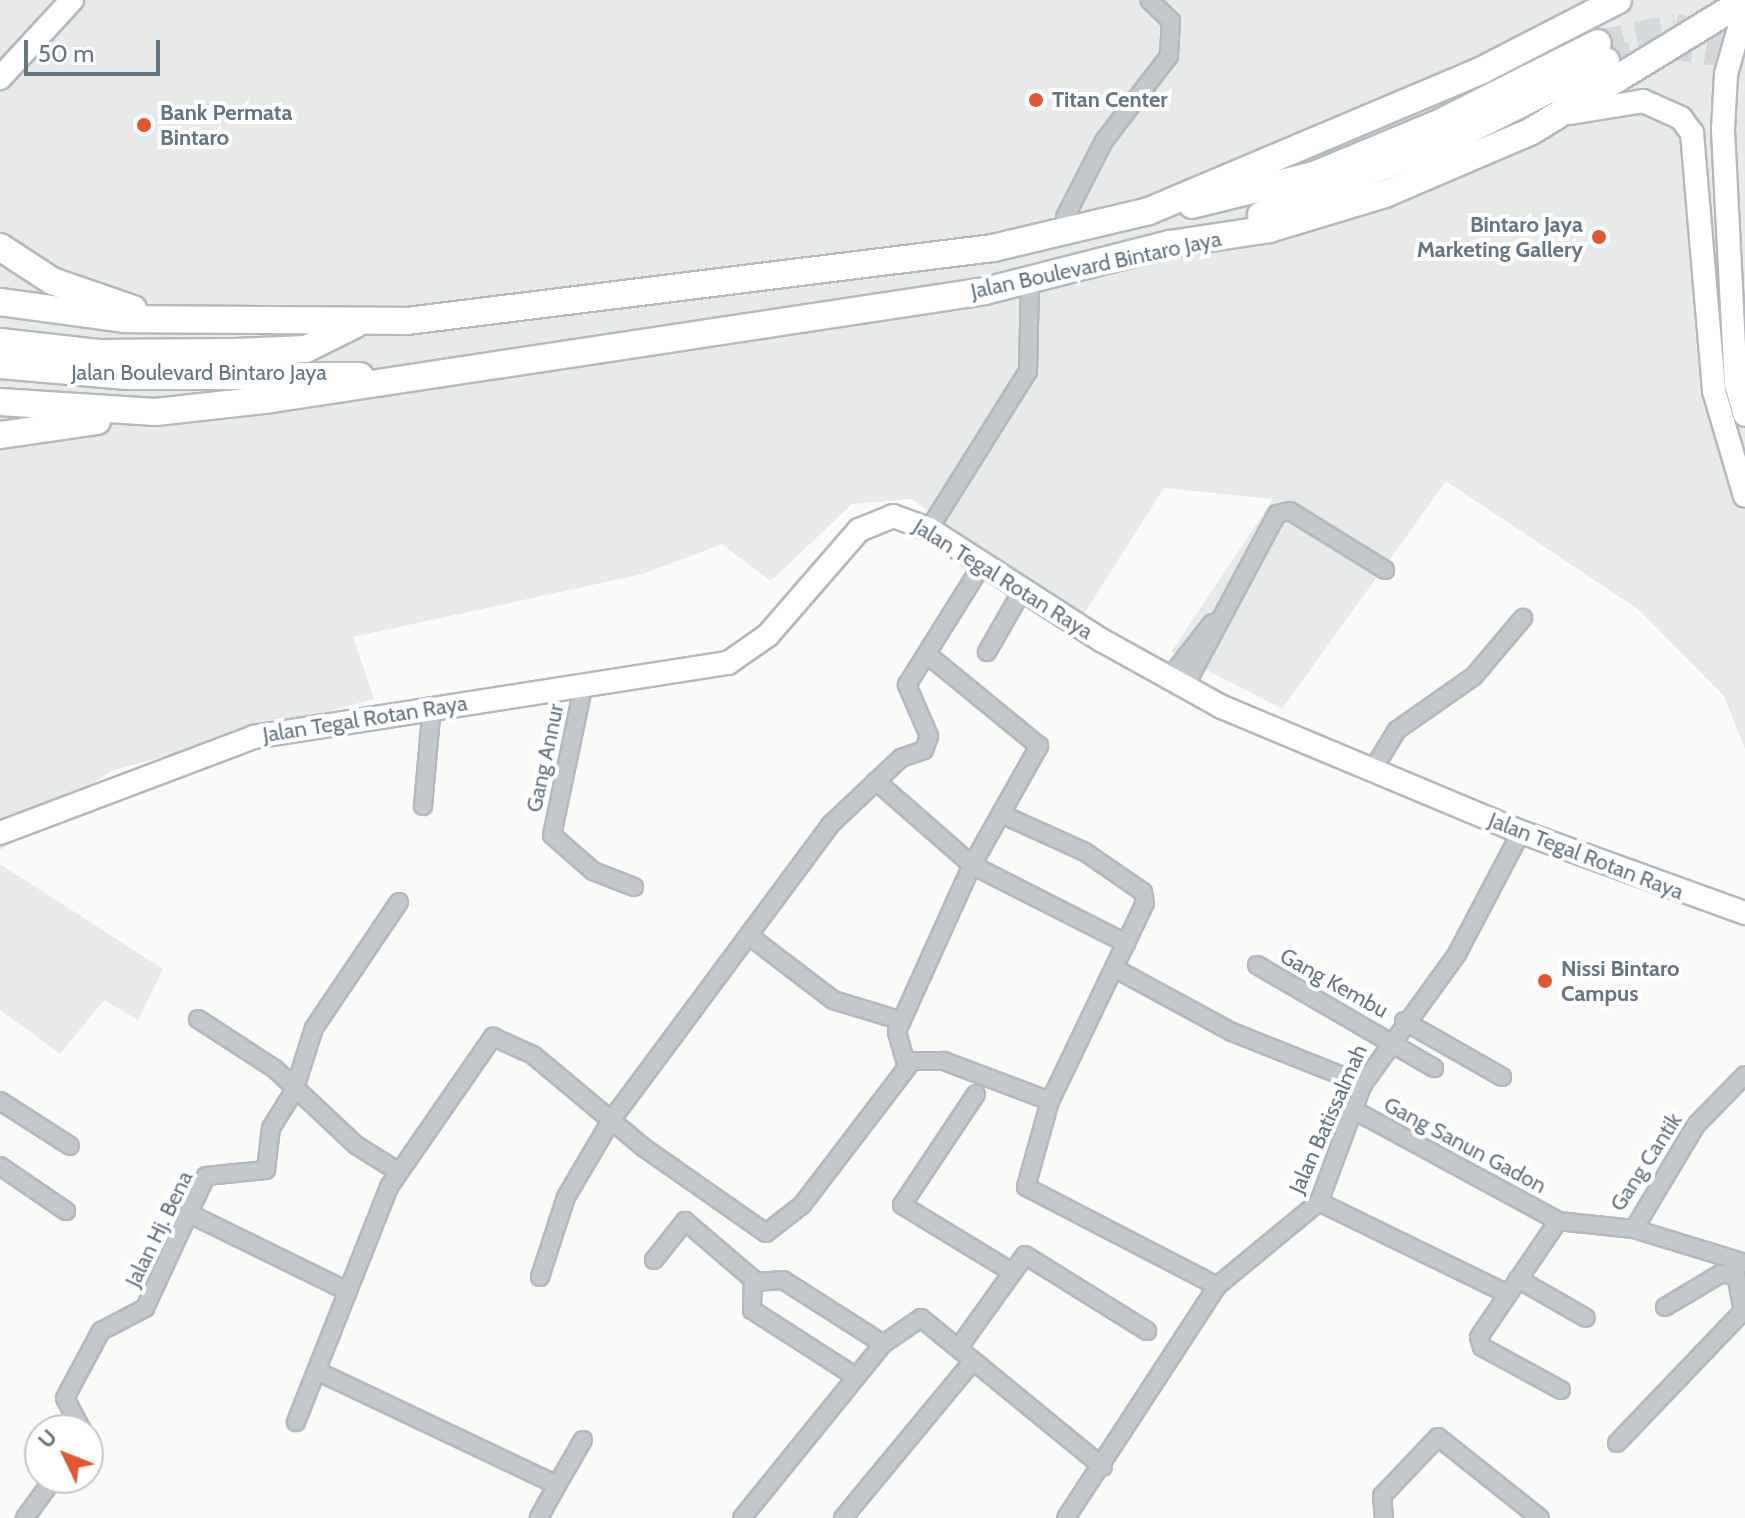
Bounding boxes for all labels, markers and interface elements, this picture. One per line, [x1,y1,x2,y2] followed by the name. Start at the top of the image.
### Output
[28,24,164,74] scale bar
[38,39,94,68] text: 50 m
[1052,87,1168,113] place label: Titan Center
[1027,91,1045,109] marker: Titan Center
[160,99,292,150] place label: Bank Permata Bintaro
[135,116,153,134] marker: Bank Permata Bintaro
[1417,211,1583,262] place label: Bintaro Jaya Marketing Gallery
[968,226,1224,304] street label: Jalan Boulevard Bintaro Jaya
[1590,228,1608,246] marker: Bintaro Jaya Marketing Gallery
[71,360,327,386] street label: Jalan Boulevard Bintaro Jaya
[908,513,1098,645] street label: Jalan Tegal Rotan Raya
[261,690,469,748] street label: Jalan Tegal Rotan Raya
[521,701,569,815] street label: Gang Annur
[1485,807,1687,905] street label: Jalan Tegal Rotan Raya
[1275,942,1393,1024] street label: Gang Kembu
[1561,955,1680,1006] place label: Nissi Bintaro Campus
[1536,972,1554,990] marker: Nissi Bintaro Campus
[1283,1040,1373,1198] street label: Jalan Batissalmah
[1379,1091,1551,1199] street label: Gang Sanun Gadon
[1605,1108,1687,1216] street label: Gang Cantik
[120,1167,198,1291] street label: Jalan Hj. Bena
[24,1414,104,1494] north arrow
[32,1424,63,1454] text: U

